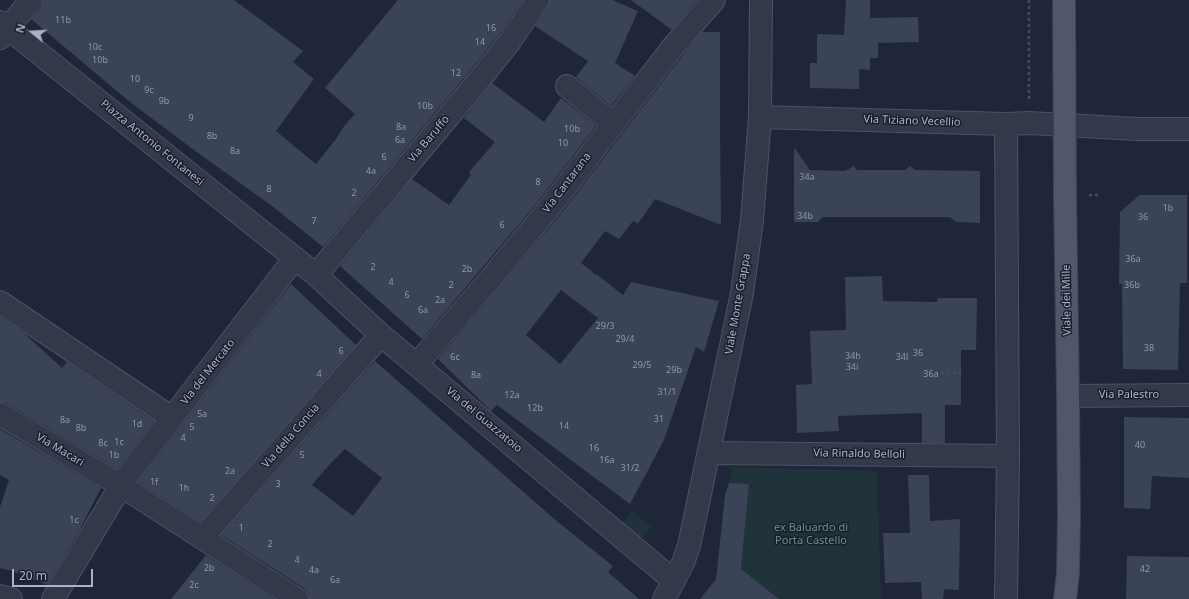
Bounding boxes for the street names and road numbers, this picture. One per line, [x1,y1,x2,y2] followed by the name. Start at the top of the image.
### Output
[98,97,206,189] street label: Piazza Antonio Fontanesi
[406,113,452,165] street label: Via Baruffo
[863,113,961,129] street label: Via Tiziano Vecellio
[540,150,594,216] street label: Via Cantarana
[723,253,753,355] street label: Viale Monte Grappa
[1060,264,1074,336] street label: Viale dei Mille
[178,337,238,407] street label: Via del Mercato
[443,384,525,456] street label: Via del Guazzatoio
[1099,388,1159,402] street label: Via Palestro
[260,401,322,471] street label: Via della Concia
[34,431,86,469] street label: Via Macari
[813,447,905,461] street label: Via Rinaldo Belloli

